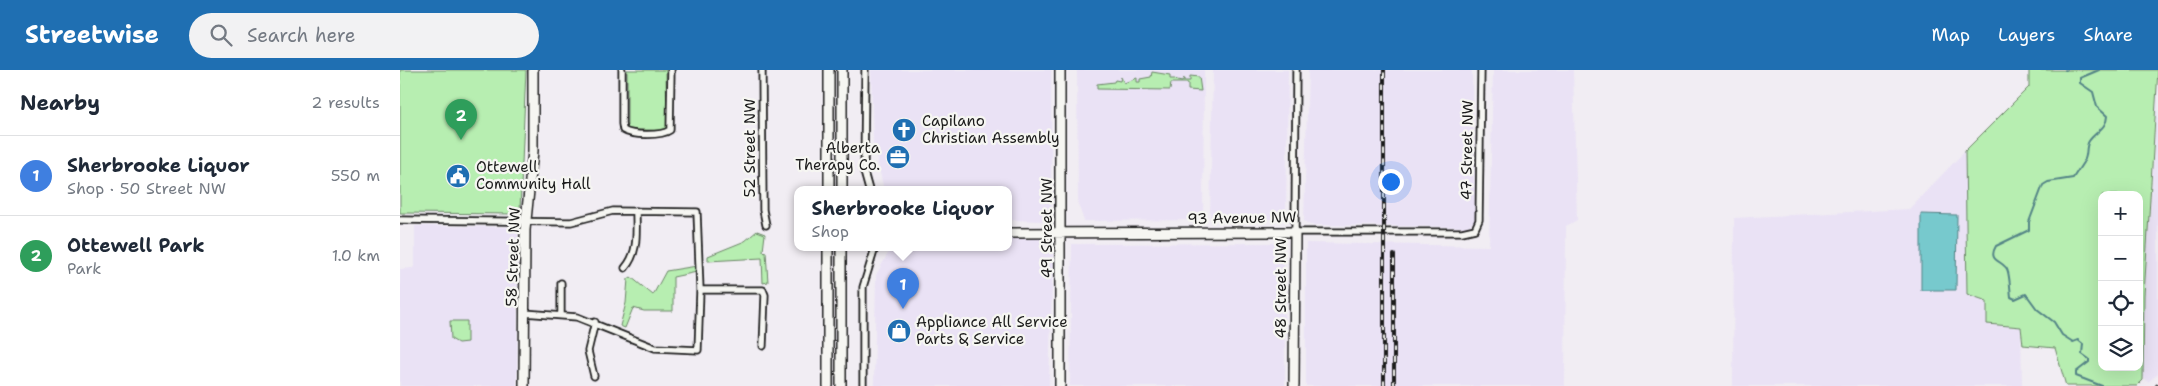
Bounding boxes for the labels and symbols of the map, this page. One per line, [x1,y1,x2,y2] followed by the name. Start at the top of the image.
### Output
[740,98,760,198] street label: 52 Street NW
[445,99,477,140] pin: 2
[1456,100,1478,200] street label: 47 Street NW
[922,111,1060,148] place label: Capilano Christian Assembly
[891,117,917,143] church icon: Capilano Christian Assembly
[795,138,881,175] place label: Alberta Therapy Co.
[885,144,911,170] office icon: Alberta Therapy Co.
[476,157,591,194] place label: Ottewell Community Hall
[445,163,471,189] public building icon: Ottewell Community Hall
[1378,169,1404,195] your location
[1037,178,1057,278] street label: 49 Street NW
[501,207,525,307] street label: 58 Street NW
[1187,207,1297,229] street label: 93 Avenue NW
[1271,238,1291,338] street label: 48 Street NW
[887,268,919,309] pin: 1
[916,312,1068,349] place label: Appliance All Service Parts & Service
[886,318,912,344] shop icon: Appliance All Service Parts & Service

